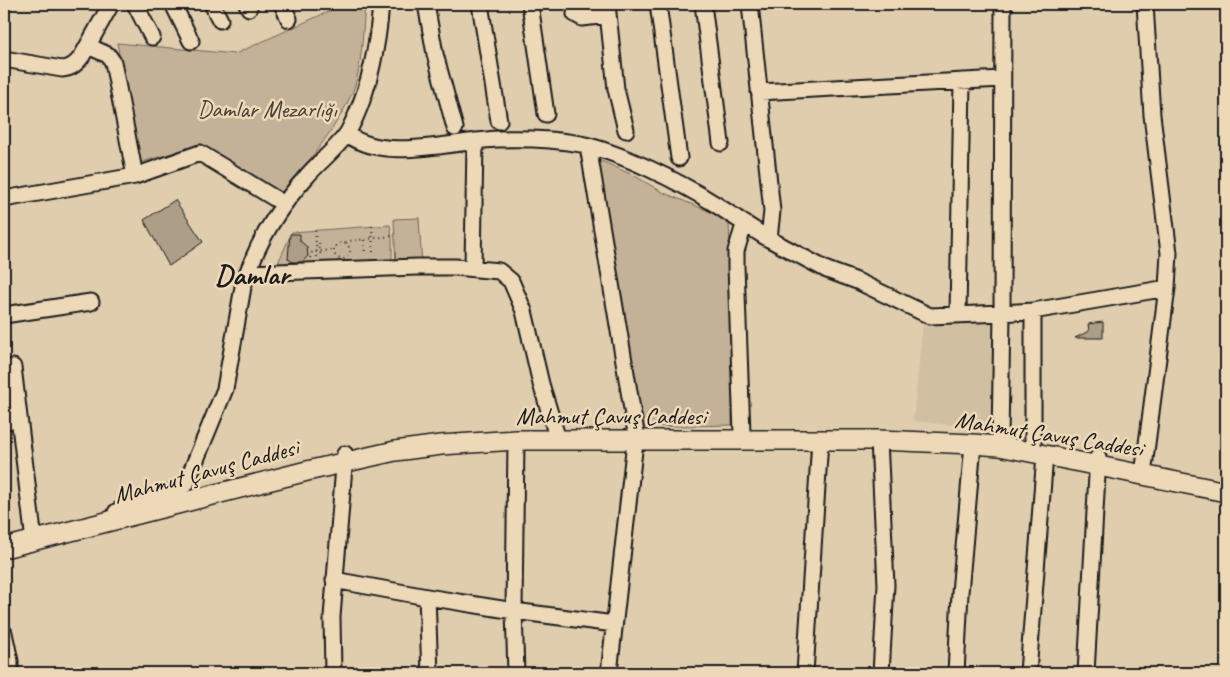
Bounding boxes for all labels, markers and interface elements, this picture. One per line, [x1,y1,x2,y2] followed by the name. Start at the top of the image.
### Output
[197,94,338,124] park label: Damlar Mezarlığı
[215,256,293,293] district label: Damlar
[516,401,709,431] street label: Mahmut Çavuş Caddesi
[953,404,1149,464] street label: Mahmut Çavuş Caddesi
[110,431,305,510] street label: Mahmut Çavuş Caddesi

